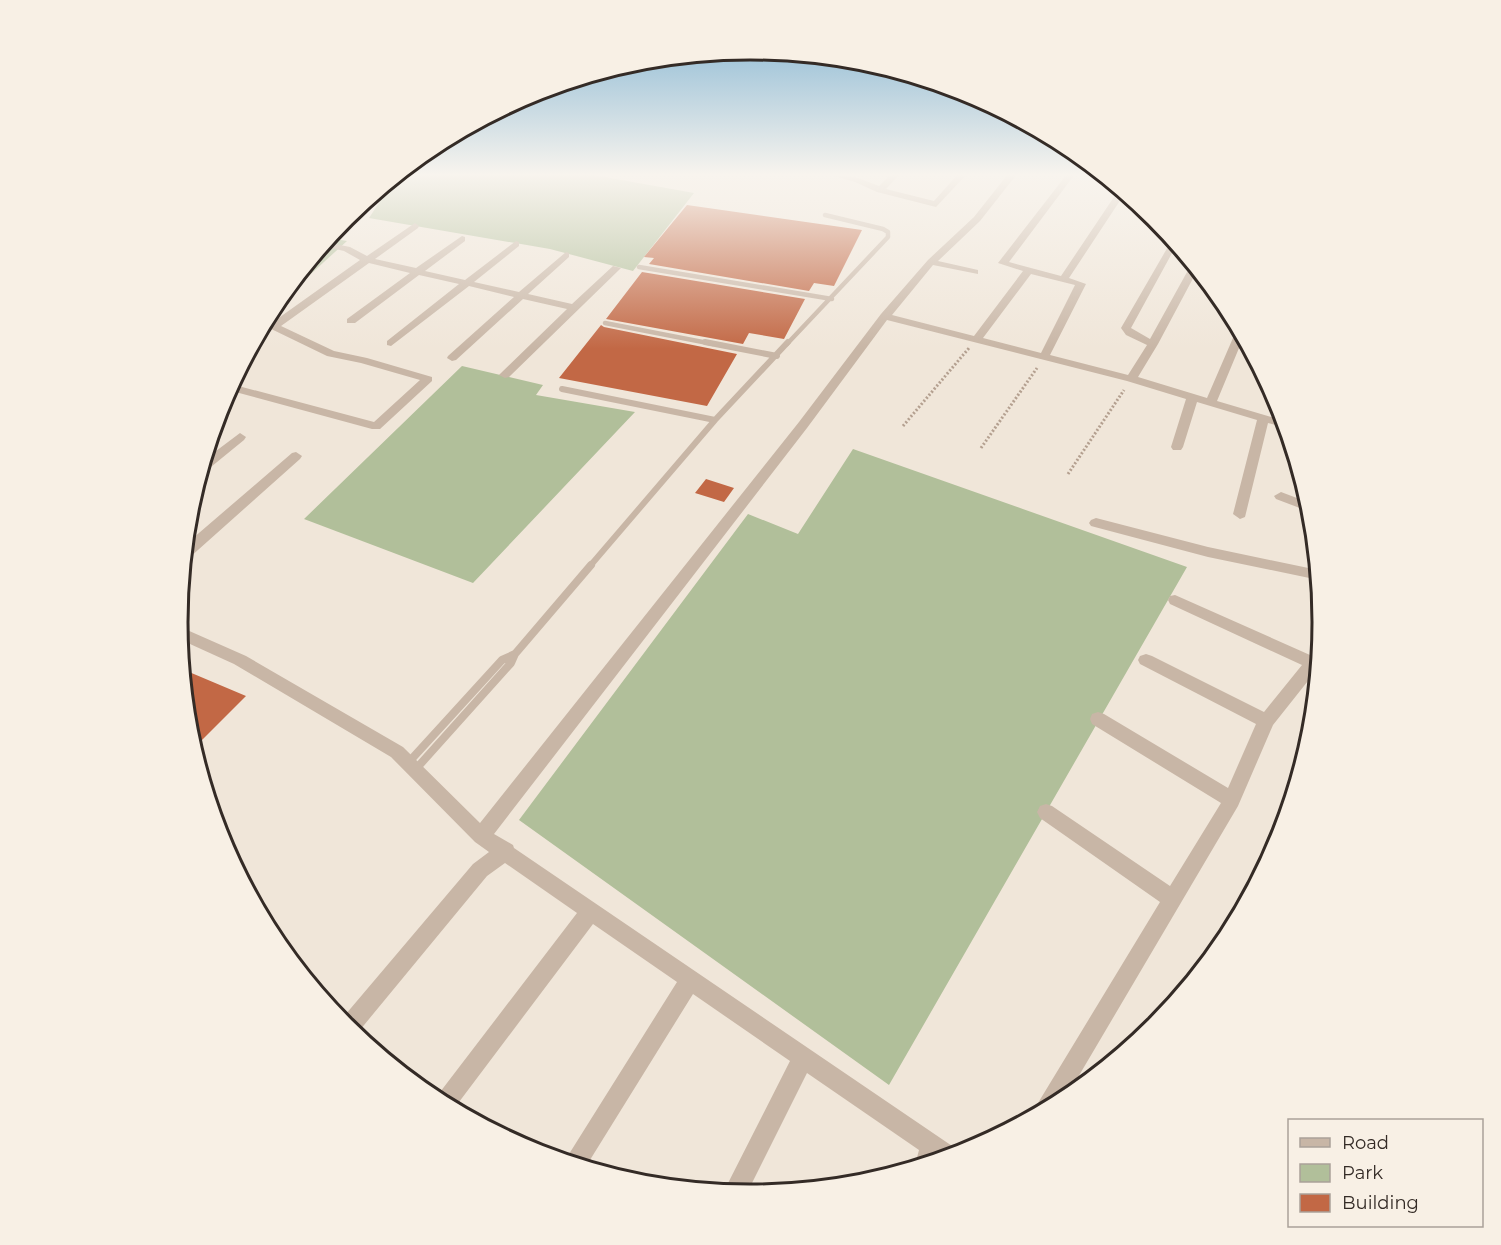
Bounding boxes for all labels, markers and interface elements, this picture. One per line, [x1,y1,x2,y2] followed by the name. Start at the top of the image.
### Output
[1288,1119,1483,1227] legend
[1342,1132,1389,1154] text: Road
[1342,1162,1383,1184] text: Park
[1342,1192,1419,1214] text: Building

